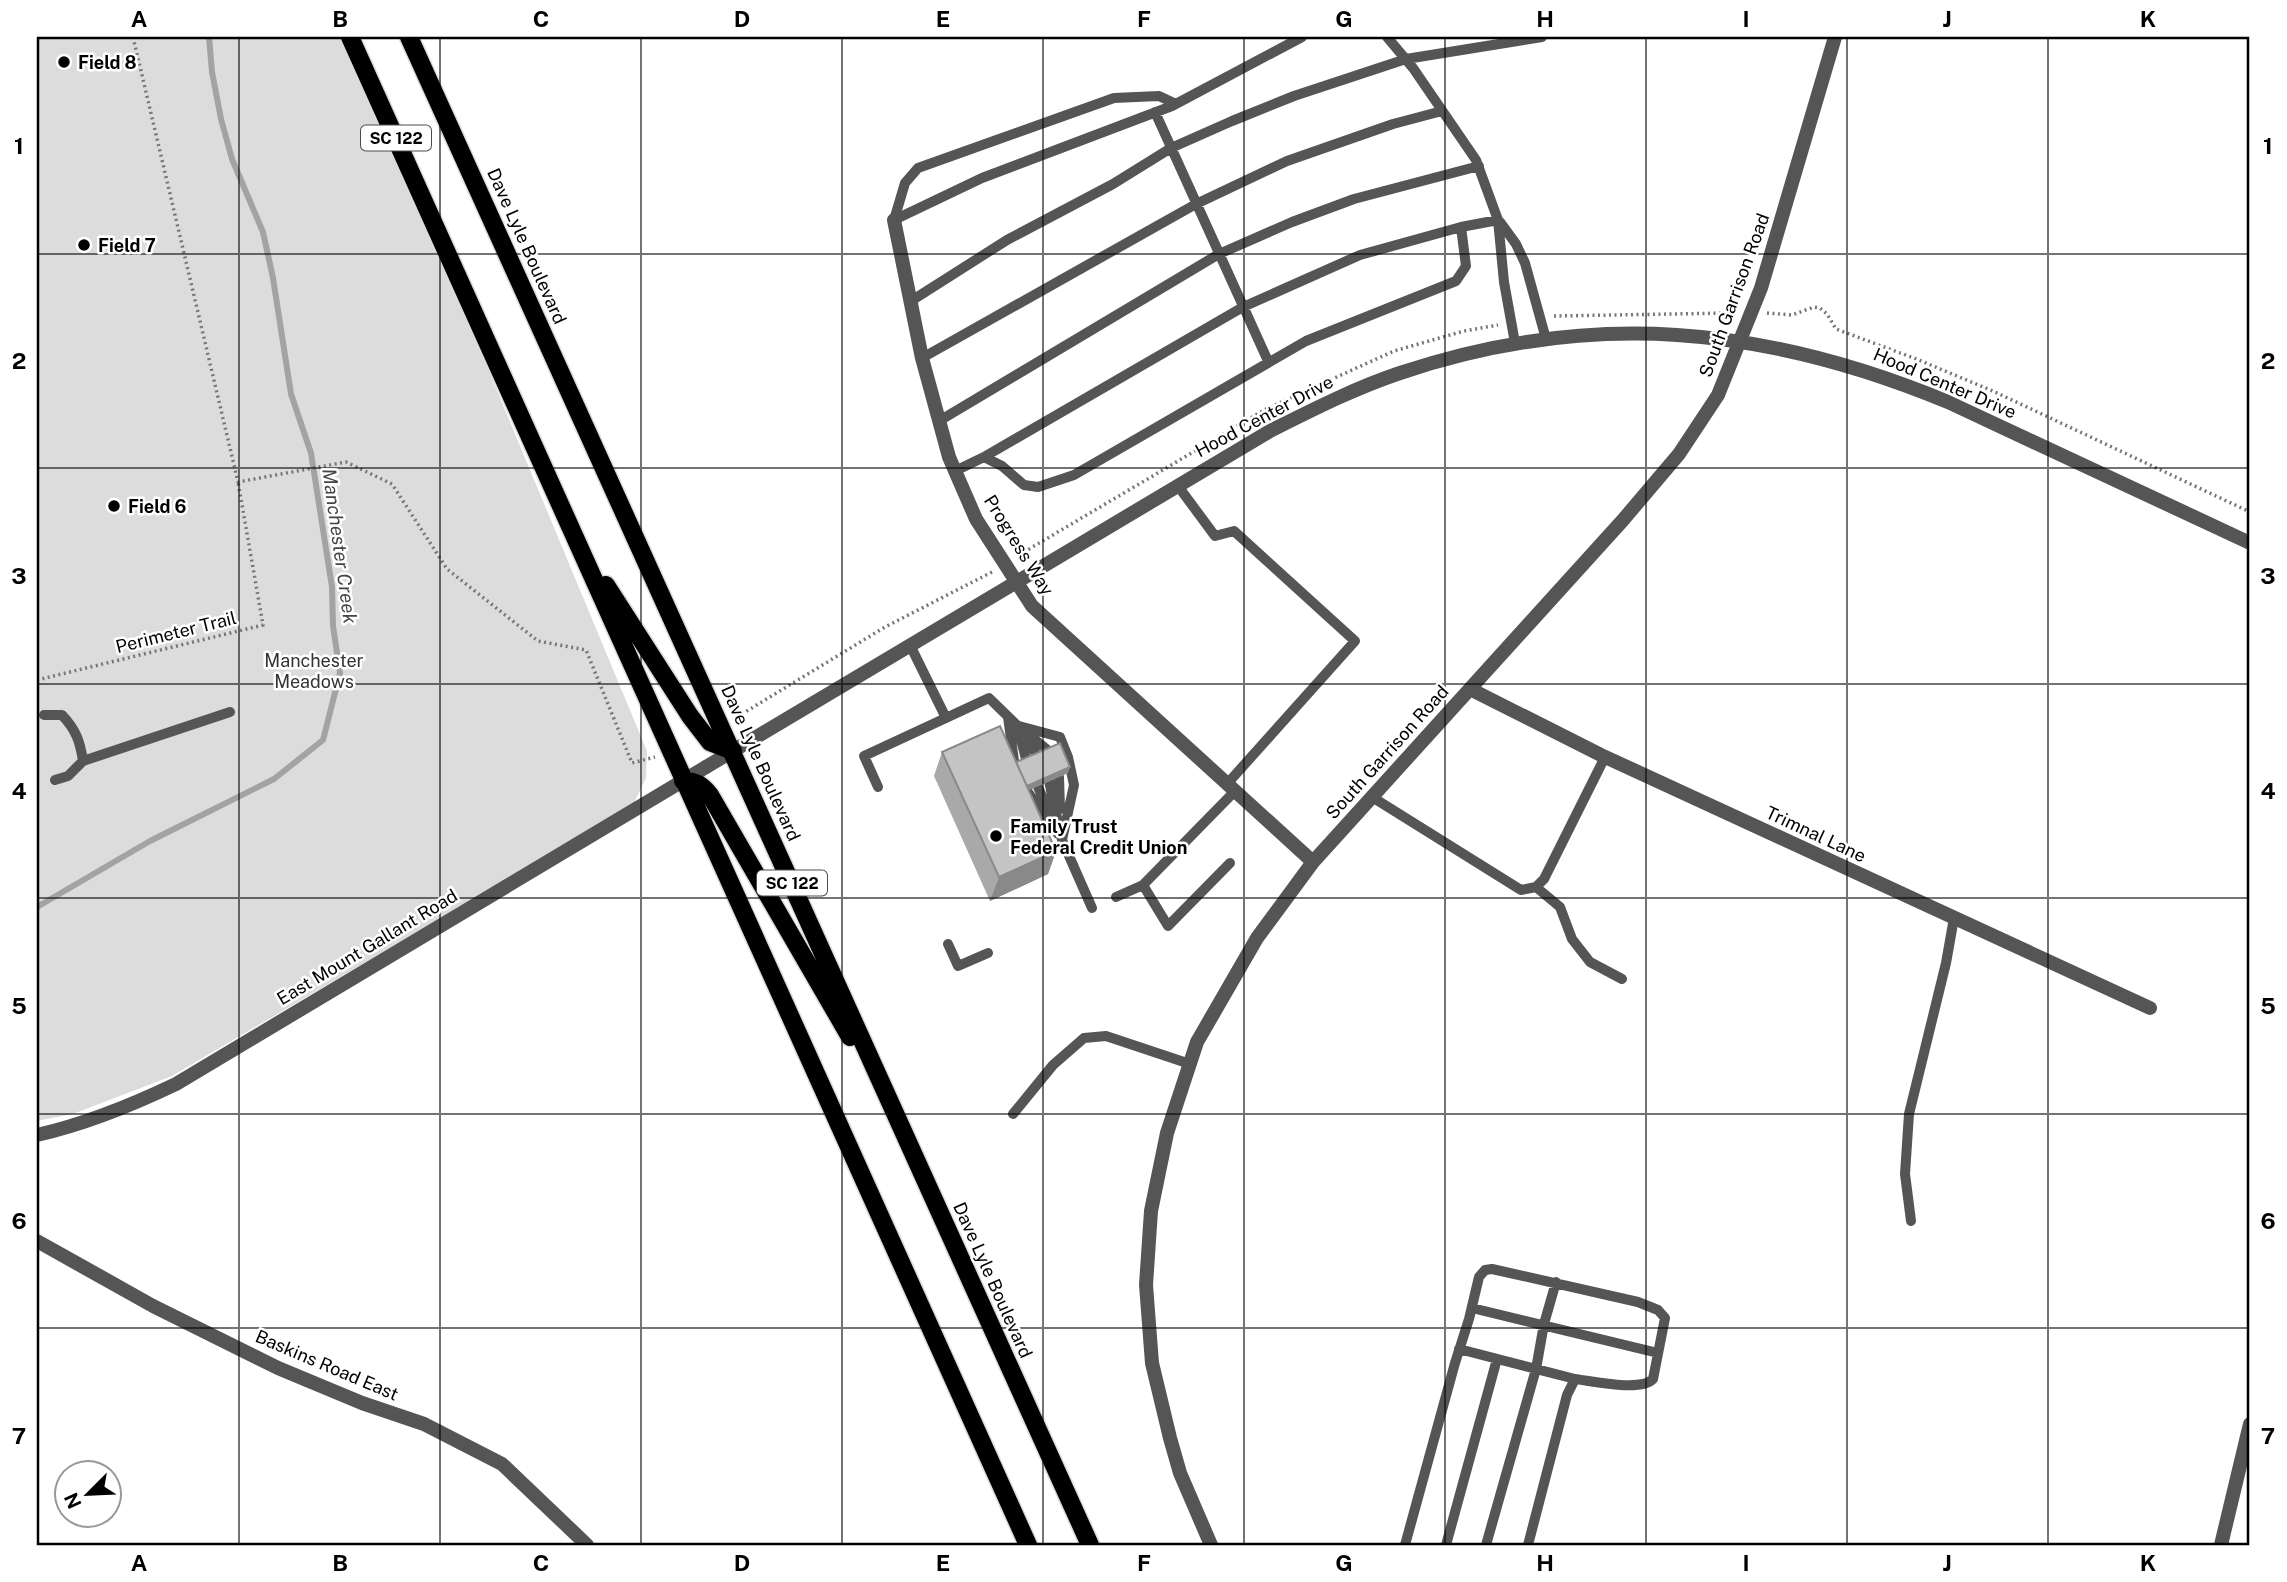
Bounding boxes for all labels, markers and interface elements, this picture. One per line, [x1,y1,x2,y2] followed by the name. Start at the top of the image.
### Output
[131,5,148,32] text: A
[332,5,348,32] text: B
[533,5,549,32] text: C
[734,5,750,32] text: D
[936,5,950,32] text: E
[1137,5,1151,32] text: F
[1335,5,1353,32] text: G
[1536,5,1554,32] text: H
[1742,5,1750,32] text: I
[1942,5,1952,32] text: J
[2140,5,2156,32] text: K
[78,52,137,73] place label: Field 8
[56,54,72,70] marker: Field 8
[361,126,431,150] road number: SC 122
[14,132,24,159] text: 1
[2263,132,2273,159] text: 1
[483,165,571,327] street label: Dave Lyle Boulevard
[1695,210,1773,380] street label: South Garrison Road
[98,235,156,256] place label: Field 7
[76,237,92,253] marker: Field 7
[1870,343,2020,423] street label: Hood Center Drive
[12,347,26,374] text: 2
[2261,347,2275,374] text: 2
[1191,371,1337,461] street label: Hood Center Drive
[318,467,362,626] water label: Manchester Creek
[980,491,1058,599] street label: Progress Way
[128,496,187,517] place label: Field 6
[106,498,122,514] marker: Field 6
[11,562,27,589] text: 3
[2260,562,2276,589] text: 3
[113,607,239,657] street label: Perimeter Trail
[264,650,364,692] park label: Manchester Meadows
[1321,681,1453,823] street label: South Garrison Road
[717,682,805,844] street label: Dave Lyle Boulevard
[11,777,27,804] text: 4
[2260,777,2276,804] text: 4
[1763,802,1869,866] street label: Trimnal Lane
[1010,816,1187,858] place label: Family Trust Federal Credit Union
[988,828,1004,844] marker: Family Trust Federal Credit Union
[757,870,827,896] road number: SC 122
[273,885,461,1009] street label: East Mount Gallant Road
[11,992,27,1019] text: 5
[2260,992,2276,1019] text: 5
[949,1199,1037,1361] street label: Dave Lyle Boulevard
[11,1207,27,1234] text: 6
[2260,1207,2276,1234] text: 6
[252,1325,402,1405] street label: Baskins Road East
[12,1422,26,1449] text: 7
[2261,1422,2275,1449] text: 7
[52,1460,122,1530] north arrow
[59,1490,86,1512] text: N
[131,1549,148,1576] text: A
[332,1549,348,1576] text: B
[533,1549,549,1576] text: C
[734,1549,750,1576] text: D
[936,1549,950,1576] text: E
[1137,1549,1151,1576] text: F
[1335,1549,1353,1576] text: G
[1536,1549,1554,1576] text: H
[1742,1549,1750,1576] text: I
[1942,1549,1952,1576] text: J
[2140,1549,2156,1576] text: K

